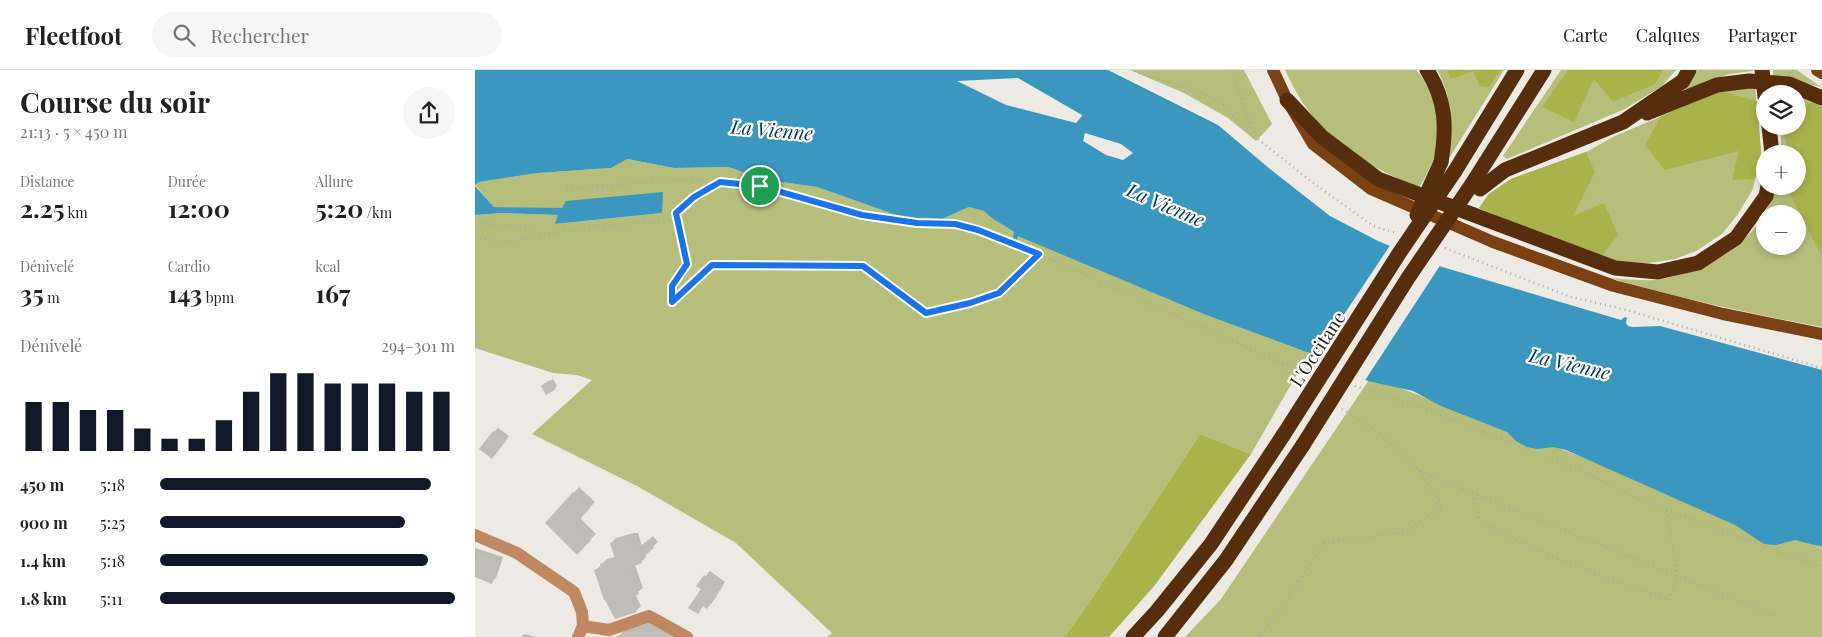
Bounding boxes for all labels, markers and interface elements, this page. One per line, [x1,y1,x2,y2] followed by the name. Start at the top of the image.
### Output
[152,12,502,57] search box
[25,19,122,51] text: Fleetfoot
[170,21,198,49] icon: search
[210,22,309,48] text: Rechercher
[1563,23,1608,47] text: Carte
[1636,23,1700,47] text: Calques
[1728,23,1797,47] text: Partager
[20,83,210,120] text: Course du soir
[1756,85,1806,255] map controls
[1756,85,1806,135] button: layers
[403,87,455,139] button: share
[729,112,814,146] water label: La Vienne
[20,121,127,142] text: 21:13 · 5 × 450 m
[1756,145,1806,195] button: +
[739,165,781,207] pin
[20,172,75,191] text: Distance
[168,172,206,191] text: Durée
[315,172,353,191] text: Allure
[746,172,774,200] icon: arrive
[1122,176,1209,232] water label: La Vienne
[20,191,64,224] text: 2.25
[168,191,230,224] text: 12:00
[315,191,363,224] text: 5:20
[64,203,88,222] text: km
[363,203,392,222] text: /km
[1756,205,1806,255] button: −
[20,257,74,276] text: Dénivelé
[168,257,210,276] text: Cardio
[315,257,340,276] text: kcal
[20,276,44,309] text: 35
[168,276,202,309] text: 143
[315,276,350,309] text: 167
[44,288,60,307] text: m
[202,288,234,307] text: bpm
[1284,307,1350,391] street label: L'Occitane
[20,335,82,356] text: Dénivelé
[381,335,455,356] text: 294–301 m
[1526,341,1613,385] water label: La Vienne
[20,474,64,495] text: 450 m
[100,474,125,495] text: 5:18
[20,512,68,533] text: 900 m
[100,512,125,533] text: 5:25
[20,550,66,571] text: 1.4 km
[100,550,125,571] text: 5:18
[20,588,67,609] text: 1.8 km
[100,588,123,609] text: 5:11

